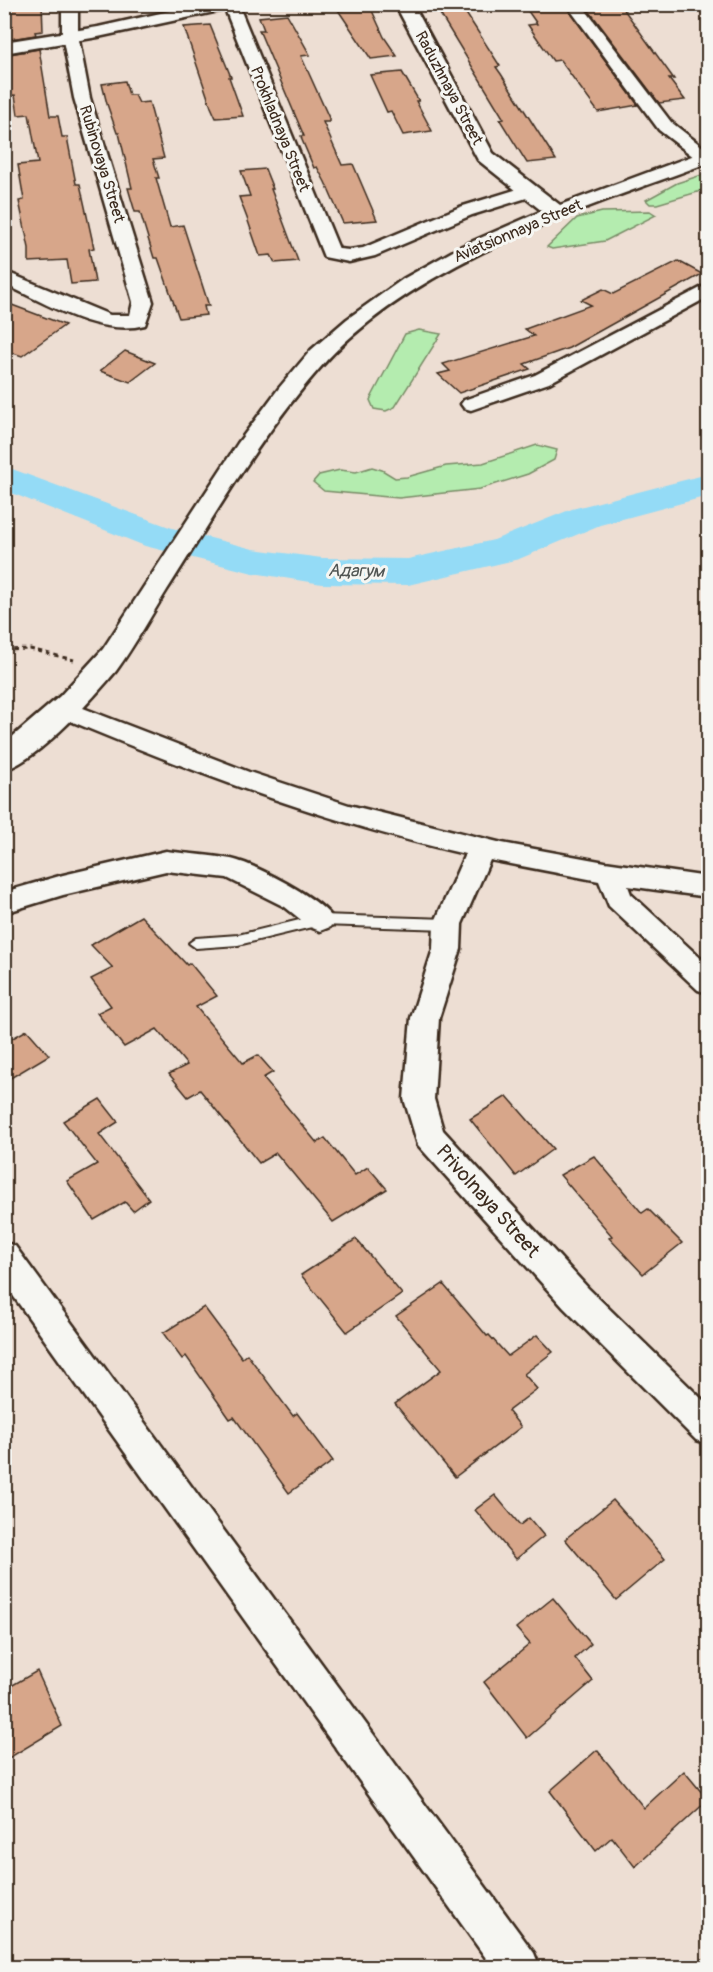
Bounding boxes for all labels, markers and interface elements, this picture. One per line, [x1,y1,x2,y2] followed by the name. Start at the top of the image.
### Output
[411,28,488,149] street label: Raduzhnaya Street
[246,63,314,195] street label: Prokhladnaya Street
[75,103,129,226] street label: Rubinovaya Street
[451,195,586,267] street label: Aviatsionnaya Street
[328,559,386,583] water label: Адагум
[431,1139,546,1263] street label: Privolnaya Street

